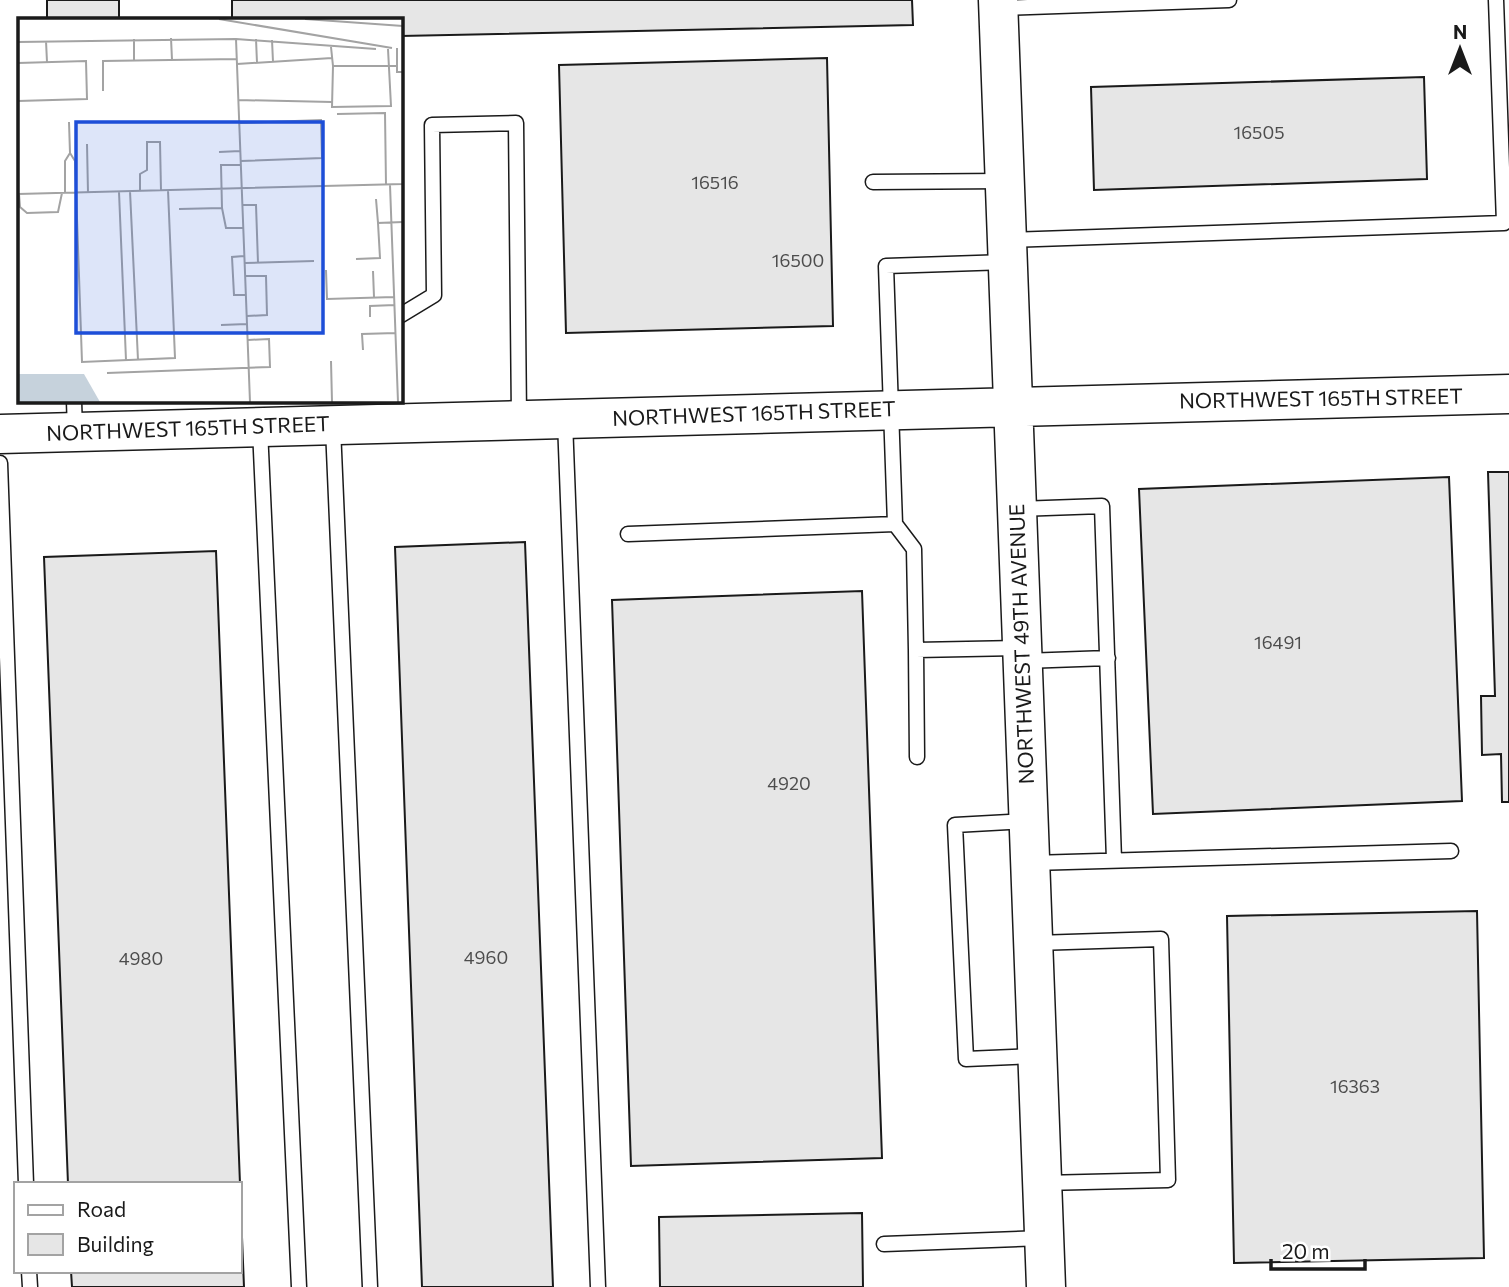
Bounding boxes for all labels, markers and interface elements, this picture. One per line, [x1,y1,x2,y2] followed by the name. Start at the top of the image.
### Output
[1425,14,1495,84] north arrow
[18,18,402,402] inset map
[1453,20,1467,43] text: N
[1233,121,1285,143] house number: 16505
[691,171,739,193] house number: 16516
[772,249,824,271] house number: 16500
[1179,383,1463,412] street label: NORTHWEST 165TH STREET
[612,395,896,430] street label: NORTHWEST 165TH STREET
[46,410,330,445] street label: NORTHWEST 165TH STREET
[1003,503,1038,785] street label: NORTHWEST 49TH AVENUE
[1254,631,1302,653] house number: 16491
[767,772,811,794] house number: 4920
[464,946,508,968] house number: 4960
[119,947,163,969] house number: 4980
[1330,1075,1380,1097] house number: 16363
[14,1182,242,1273] legend
[77,1196,126,1221] text: Road
[1271,1228,1366,1272] scale bar
[77,1231,154,1256] text: Building
[1282,1238,1330,1263] text: 20 m

